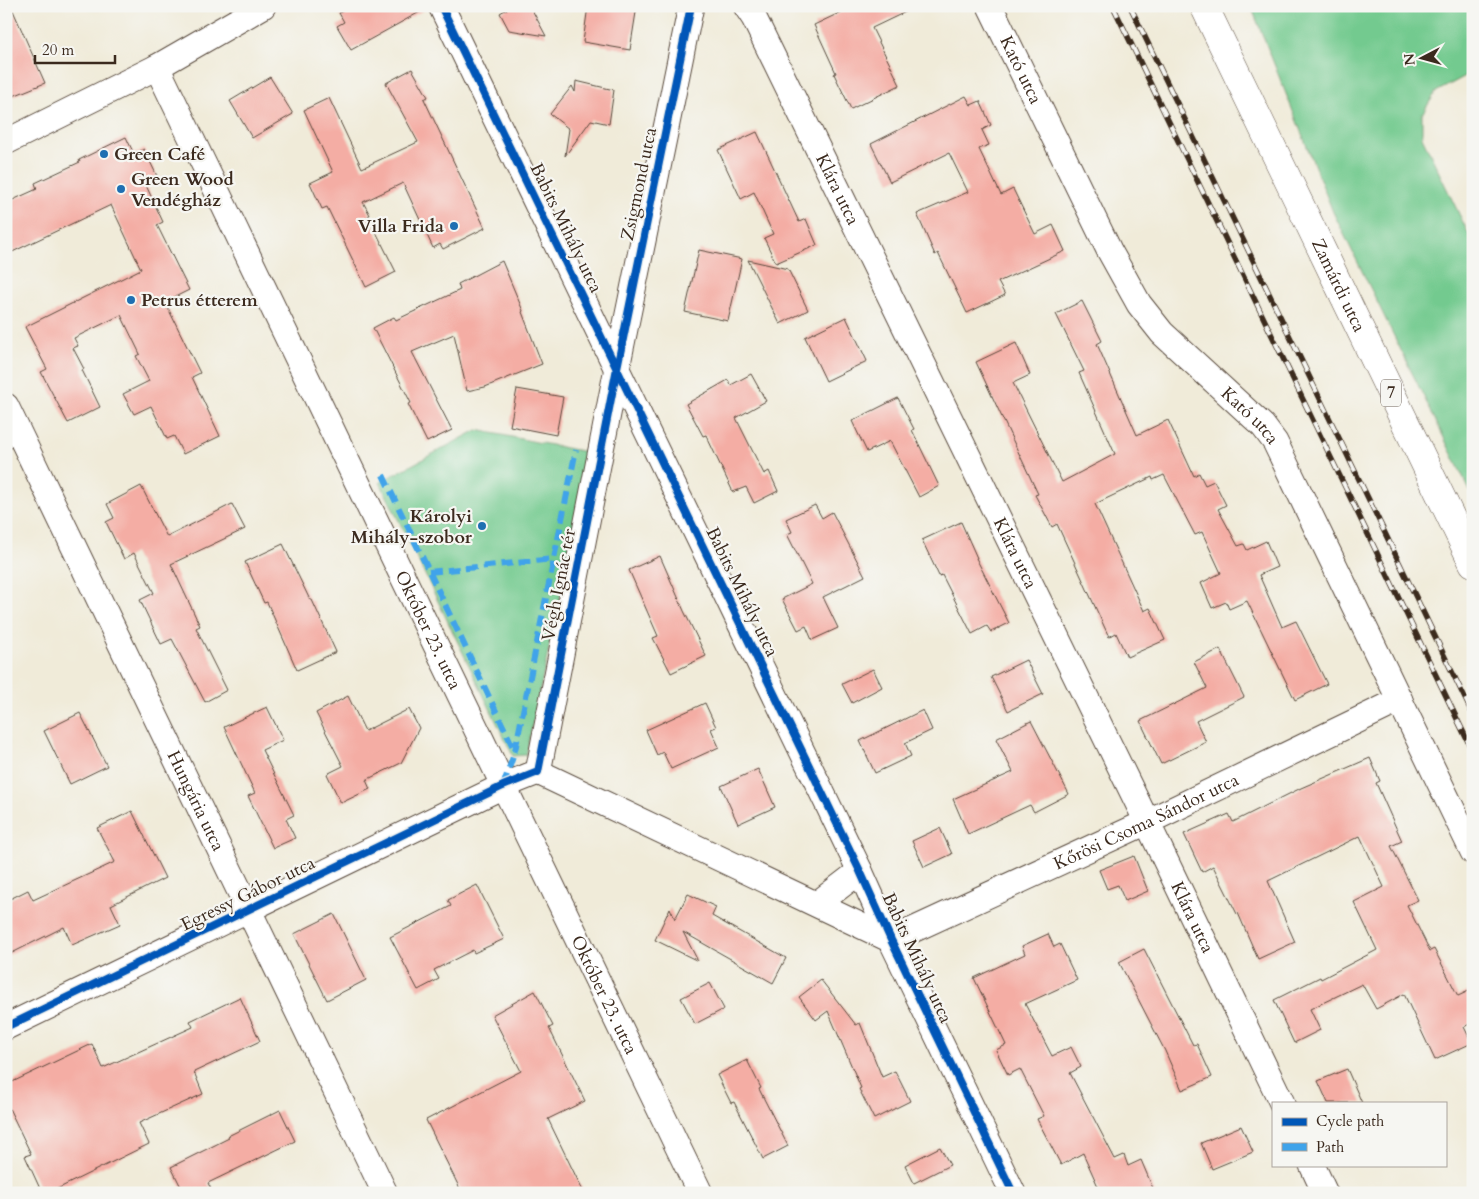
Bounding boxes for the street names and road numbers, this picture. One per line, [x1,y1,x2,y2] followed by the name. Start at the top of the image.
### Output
[994,32,1048,108] street label: Kató utca
[615,125,663,243] street label: Zsigmond utca
[810,149,866,229] street label: Klára utca
[524,159,608,297] street label: Babits Mihály utca
[1306,234,1372,336] street label: Zamárdi utca
[1381,379,1401,406] road number: 7
[1215,381,1285,450] street label: Kató utca
[988,513,1044,593] street label: Klára utca
[700,523,784,661] street label: Babits Mihály utca
[536,526,582,643] street label: Végh Ignác tér
[389,566,468,694] street label: Október 23. utca
[161,746,231,855] street label: Hungária utca
[1049,767,1243,876] street label: Kőrösi Csoma Sándor utca
[177,851,320,937] street label: Egressy Gábor utca
[1165,877,1221,957] street label: Klára utca
[876,889,958,1028] street label: Babits Mihály utca
[565,931,644,1059] street label: Október 23. utca

